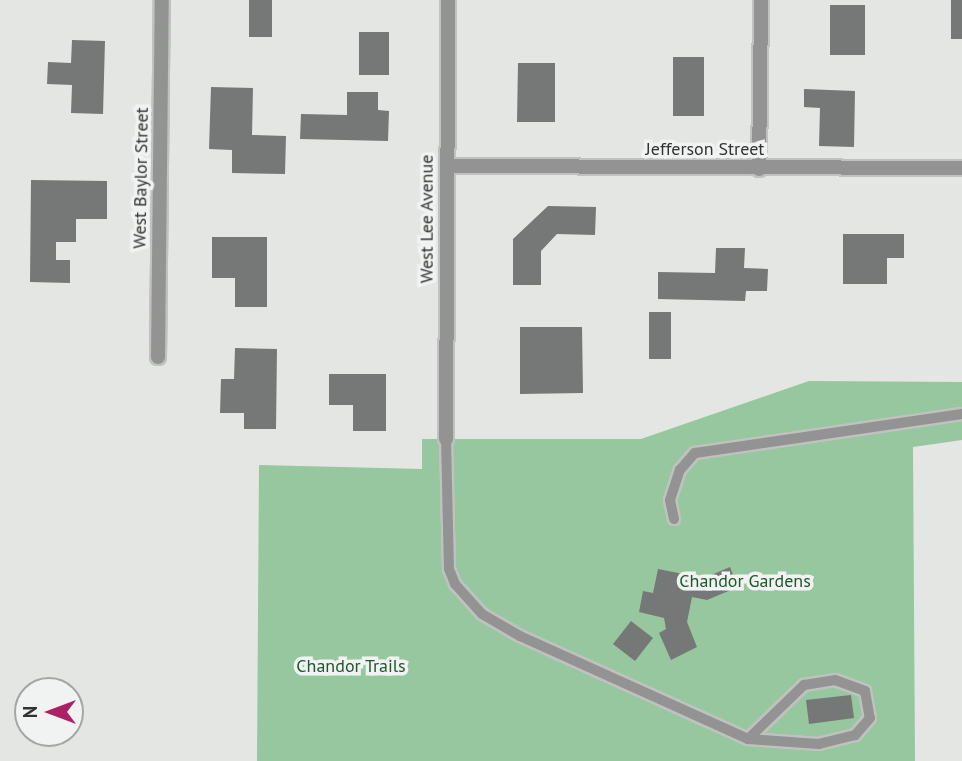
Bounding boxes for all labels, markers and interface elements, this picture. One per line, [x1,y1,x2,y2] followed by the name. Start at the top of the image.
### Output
[129,107,153,249] street label: West Baylor Street
[646,138,764,160] street label: Jefferson Street
[416,154,438,284] street label: West Lee Avenue
[679,570,811,592] park label: Chandor Gardens
[296,655,406,677] park label: Chandor Trails
[14,677,84,747] north arrow
[18,706,42,718] text: N

